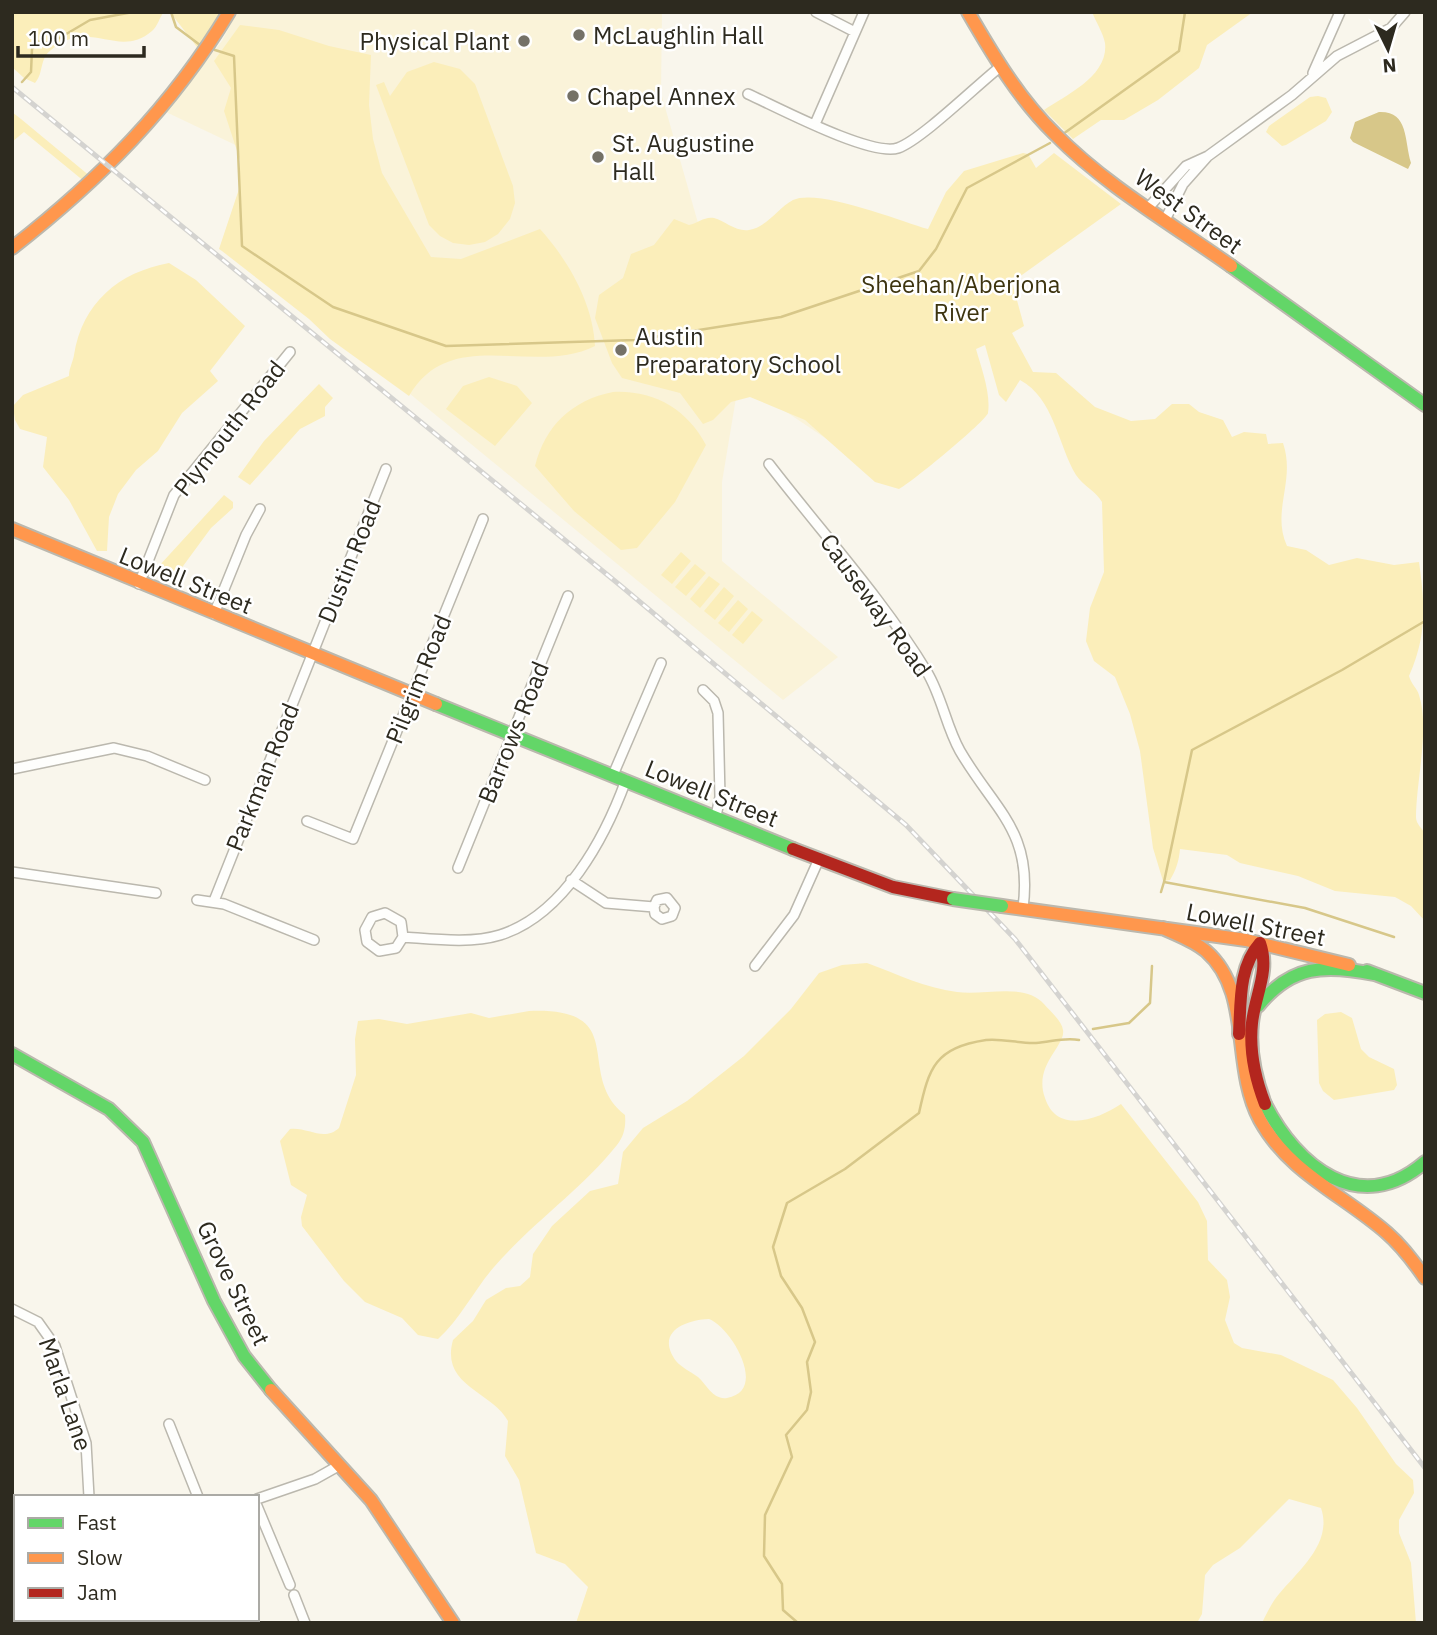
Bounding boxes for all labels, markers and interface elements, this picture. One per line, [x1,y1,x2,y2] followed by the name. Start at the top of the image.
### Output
[18,14,144,58] scale bar
[1353,14,1423,84] north arrow
[593,19,764,51] place label: McLaughlin Hall
[28,24,89,52] text: 100 m
[359,25,510,57] place label: Physical Plant
[571,27,587,43] marker: McLaughlin Hall
[516,33,532,49] marker: Physical Plant
[1382,53,1397,78] text: N
[587,80,735,112] place label: Chapel Annex
[565,88,581,104] marker: Chapel Annex
[612,127,755,187] place label: St. Augustine Hall
[590,149,606,165] marker: St. Augustine Hall
[1129,161,1249,261] street label: West Street
[861,268,1061,328] park label: Sheehan/Aberjona River
[635,320,841,380] place label: Austin Preparatory School
[613,342,629,358] marker: Austin Preparatory School
[166,354,292,502] street label: Plymouth Road
[310,495,388,627] street label: Dustin Road
[813,527,939,683] street label: Causeway Road
[115,539,257,621] street label: Lowell Street
[378,610,458,748] street label: Pilgrim Road
[470,656,556,808] street label: Barrows Road
[218,698,306,856] street label: Parkman Road
[641,752,783,834] street label: Lowell Street
[1184,895,1328,953] street label: Lowell Street
[190,1215,278,1351] street label: Grove Street
[32,1333,100,1455] street label: Marla Lane
[14,1495,259,1621] legend
[77,1508,117,1536] text: Fast
[77,1543,123,1571] text: Slow
[77,1578,117,1606] text: Jam

